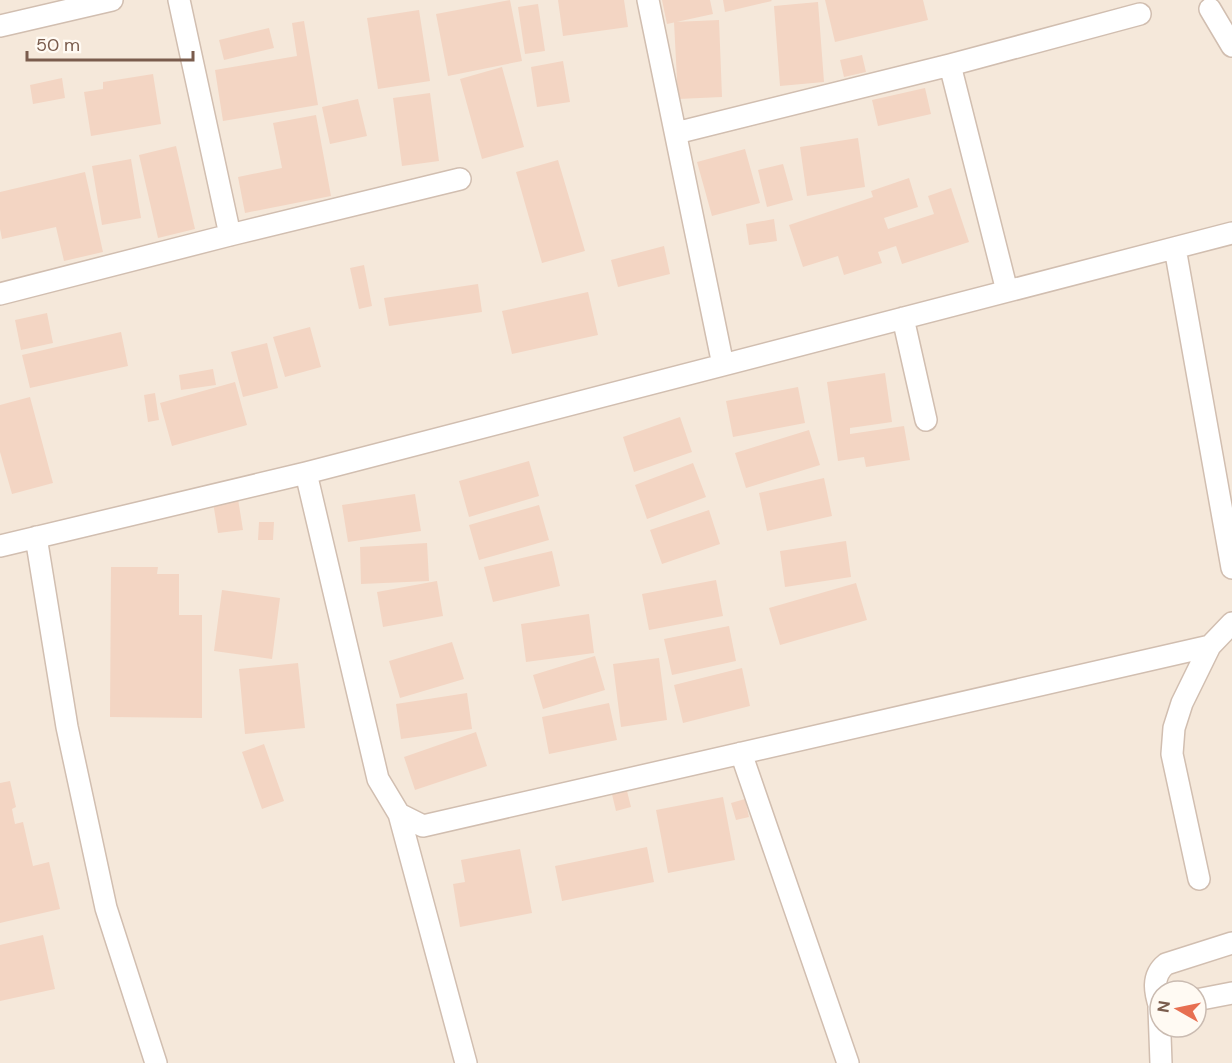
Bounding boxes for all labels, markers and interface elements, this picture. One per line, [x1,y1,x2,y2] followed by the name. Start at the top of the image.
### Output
[27,24,194,62] scale bar
[36,33,80,57] text: 50 m
[1148,979,1208,1039] north arrow
[1152,999,1175,1014] text: N

